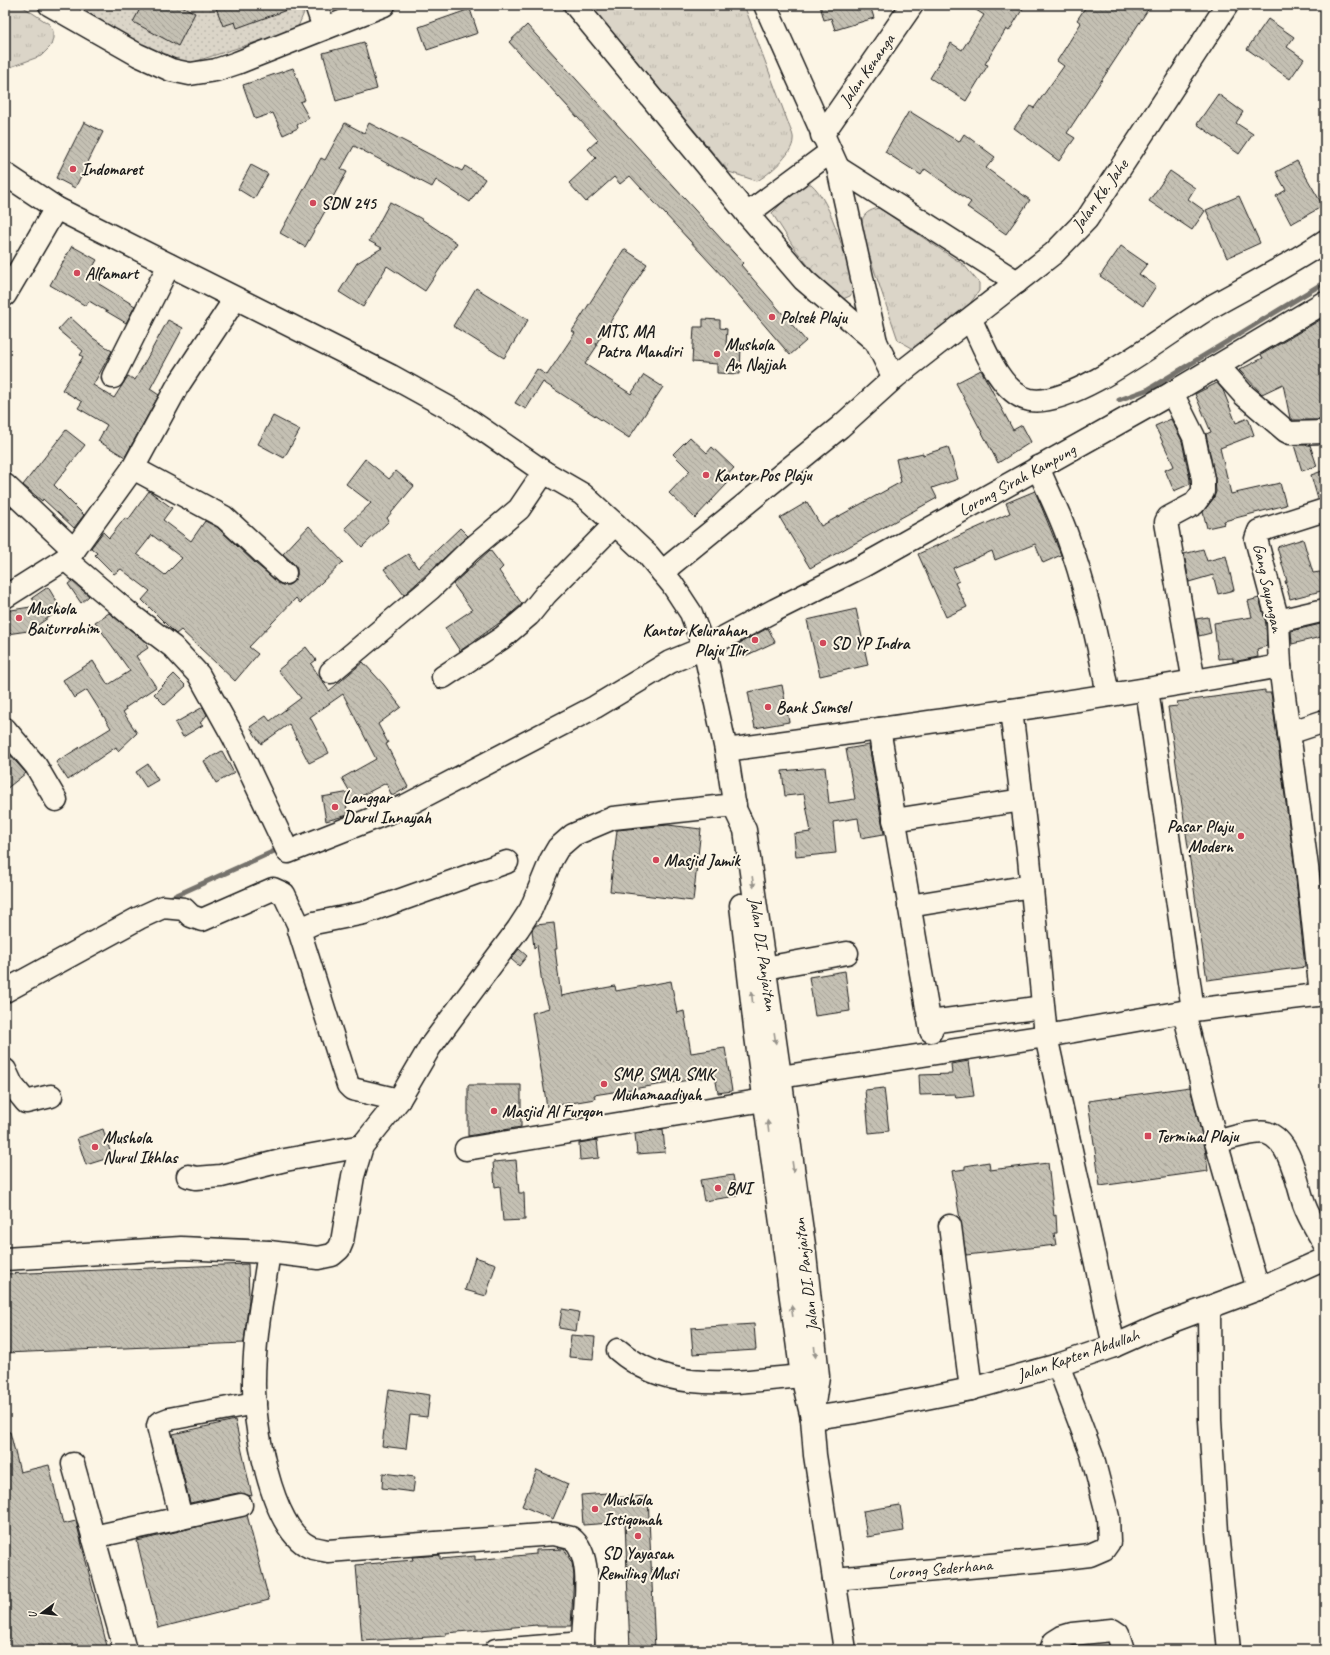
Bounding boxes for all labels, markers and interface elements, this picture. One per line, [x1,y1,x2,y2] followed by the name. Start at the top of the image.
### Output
[834,29,900,111] street label: Jalan Kenanga
[1067,154,1134,236] street label: Jalan Kb. Jahe
[81,159,145,180] place label: Indomaret
[68,164,78,174] marker: Indomaret
[321,193,378,214] place label: SDN 245
[308,198,318,208] marker: SDN 245
[85,263,140,284] place label: Alfamart
[72,268,82,278] marker: Alfamart
[780,307,849,328] place label: Polsek Plaju
[767,312,777,322] marker: Polsek Plaju
[597,321,684,362] place label: MTS, MA Patra Mandiri
[725,334,787,375] place label: Mushola An Najjah
[584,336,594,346] marker: MTS, MA Patra Mandiri
[712,349,722,359] marker: Mushola An Najjah
[955,439,1080,521] street label: Lorong Sirah Kampung
[714,465,813,486] place label: Kantor Pos Plaju
[701,470,711,480] marker: Kantor Pos Plaju
[1248,542,1288,636] street label: Gang Sayangan
[27,598,100,639] place label: Mushola Baiturrohim
[14,613,24,623] marker: Mushola Baiturrohim
[642,620,749,661] place label: Kantor Kelurahan Plaju Ilir
[831,633,911,654] place label: SD YP Indra
[750,635,760,645] marker: Kantor Kelurahan Plaju Ilir
[818,638,828,648] marker: SD YP Indra
[776,697,853,718] place label: Bank Sumsel
[763,702,773,712] marker: Bank Sumsel
[343,787,432,828] place label: Langgar Darul Innayah
[330,802,340,812] marker: Langgar Darul Innayah
[1167,816,1235,857] place label: Pasar Plaju Modern
[1236,831,1246,841] marker: Pasar Plaju Modern
[664,850,741,871] place label: Masjid Jamik
[651,855,661,865] marker: Masjid Jamik
[750,876,756,888] one-way arrow
[745,895,782,1013] street label: Jalan DI. Panjaitan
[749,991,755,1003] one-way arrow
[772,1032,778,1045] one-way arrow
[612,1064,718,1105] place label: SMP, SMA, SMK Muhamaadiyah
[599,1079,609,1089] marker: SMP, SMA, SMK Muhamaadiyah
[502,1101,603,1122] place label: Masjid Al Furqon
[489,1106,499,1116] marker: Masjid Al Furqon
[765,1120,771,1133] one-way arrow
[1156,1126,1240,1147] place label: Terminal Plaju
[103,1127,179,1168] place label: Mushola Nurul Ikhlas
[1143,1131,1153,1141] marker: Terminal Plaju
[90,1142,100,1152] marker: Mushola Nurul Ikhlas
[790,1161,796,1173] one-way arrow
[726,1178,755,1199] place label: BNI
[713,1183,723,1193] marker: BNI
[788,1216,824,1334] street label: Jalan DI. Panjaitan
[789,1305,795,1317] one-way arrow
[1013,1324,1143,1386] street label: Jalan Kapten Abdullah
[812,1346,818,1358] one-way arrow
[603,1489,663,1530] place label: Mushola Istiqomah
[590,1504,600,1514] marker: Mushola Istiqomah
[633,1531,643,1541] marker: SD Yayasan Remiling Musi
[598,1543,681,1584] place label: SD Yayasan Remiling Musi
[887,1554,995,1584] street label: Lorong Sederhana
[22,1593,62,1633] north arrow
[24,1609,40,1620] text: U

